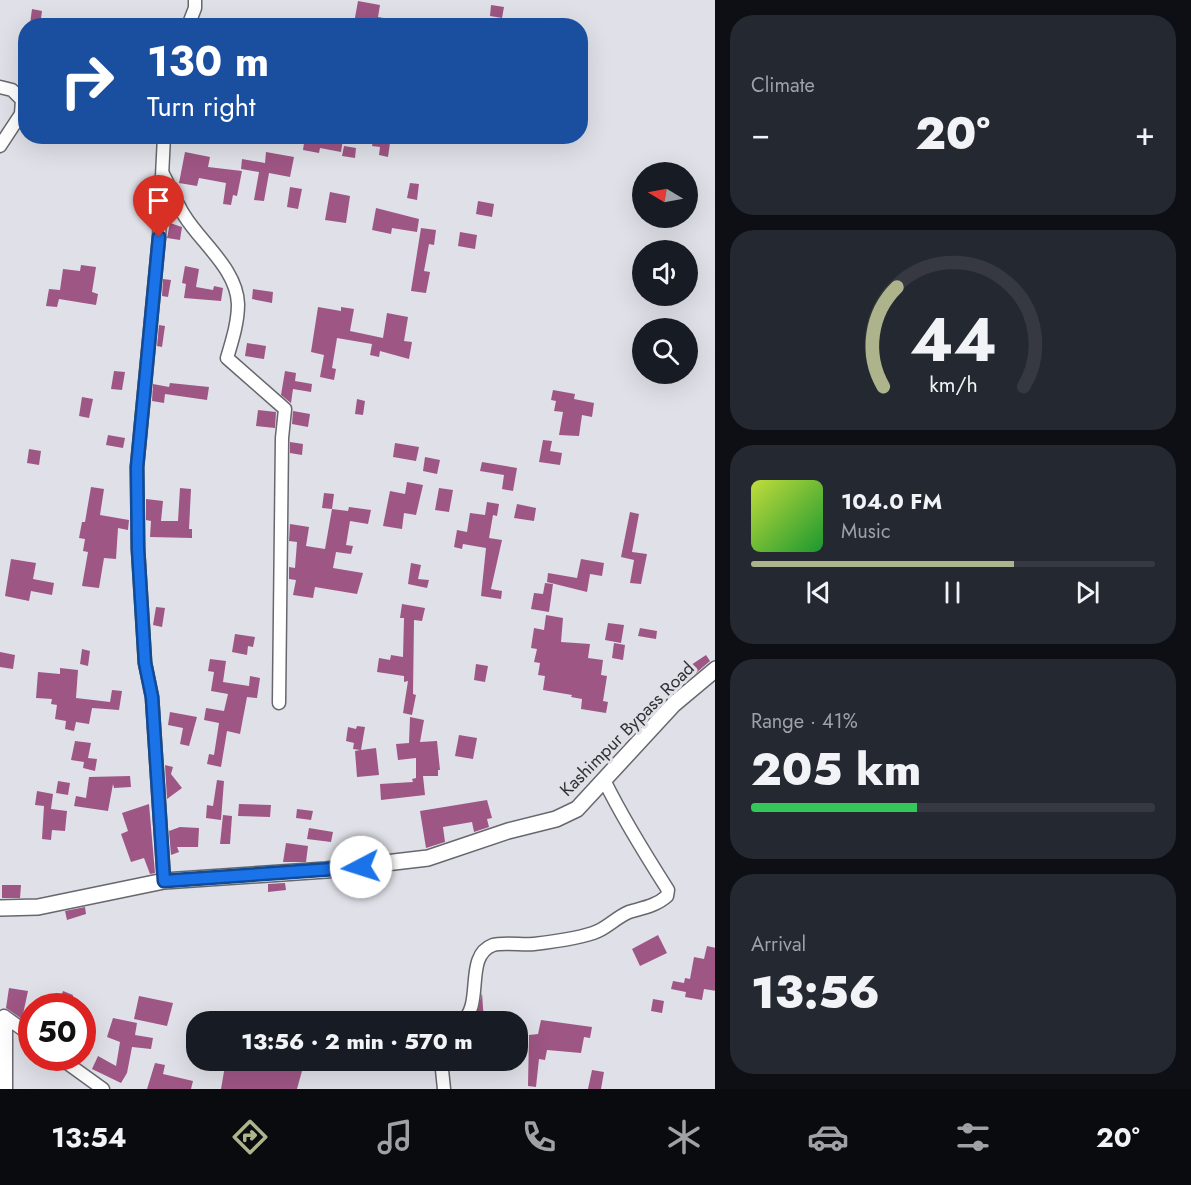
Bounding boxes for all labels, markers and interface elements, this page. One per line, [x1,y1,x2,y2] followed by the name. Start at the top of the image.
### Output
[147,31,269,92] text: 130 m
[48,42,126,120] icon: right
[751,71,815,100] text: Climate
[147,87,255,126] text: Turn right
[915,101,990,166] text: 20°
[751,110,770,157] text: −
[1135,110,1155,157] text: +
[632,162,698,228] north arrow
[632,162,698,384] map controls
[133,175,184,237] pin
[142,184,175,217] icon: arrive
[632,240,698,306] button: sound
[909,294,997,384] text: 44
[632,318,698,384] button: search
[929,369,977,400] text: km/h
[841,485,942,517] text: 104.0 FM
[841,517,891,546] text: Music
[802,576,835,609] icon: previous
[936,576,969,609] icon: pause
[1071,576,1104,609] icon: next
[554,656,700,802] street label: Kashimpur Bypass Road
[751,707,858,736] text: Range · 41%
[751,737,921,802] text: 205 km
[329,835,393,899] position arrow
[751,930,806,959] text: Arrival
[751,960,880,1025] text: 13:56
[18,993,96,1071] speed limit sign: 50
[241,1025,473,1057] text: 13:56 · 2 min · 570 m
[229,1116,271,1158] icon: directions
[374,1116,416,1158] icon: music
[518,1116,560,1158] icon: phone
[663,1116,705,1158] icon: climate
[807,1116,849,1158] icon: car
[952,1116,994,1158] icon: filters
[51,1118,127,1157] text: 13:54
[1096,1118,1140,1157] text: 20°

